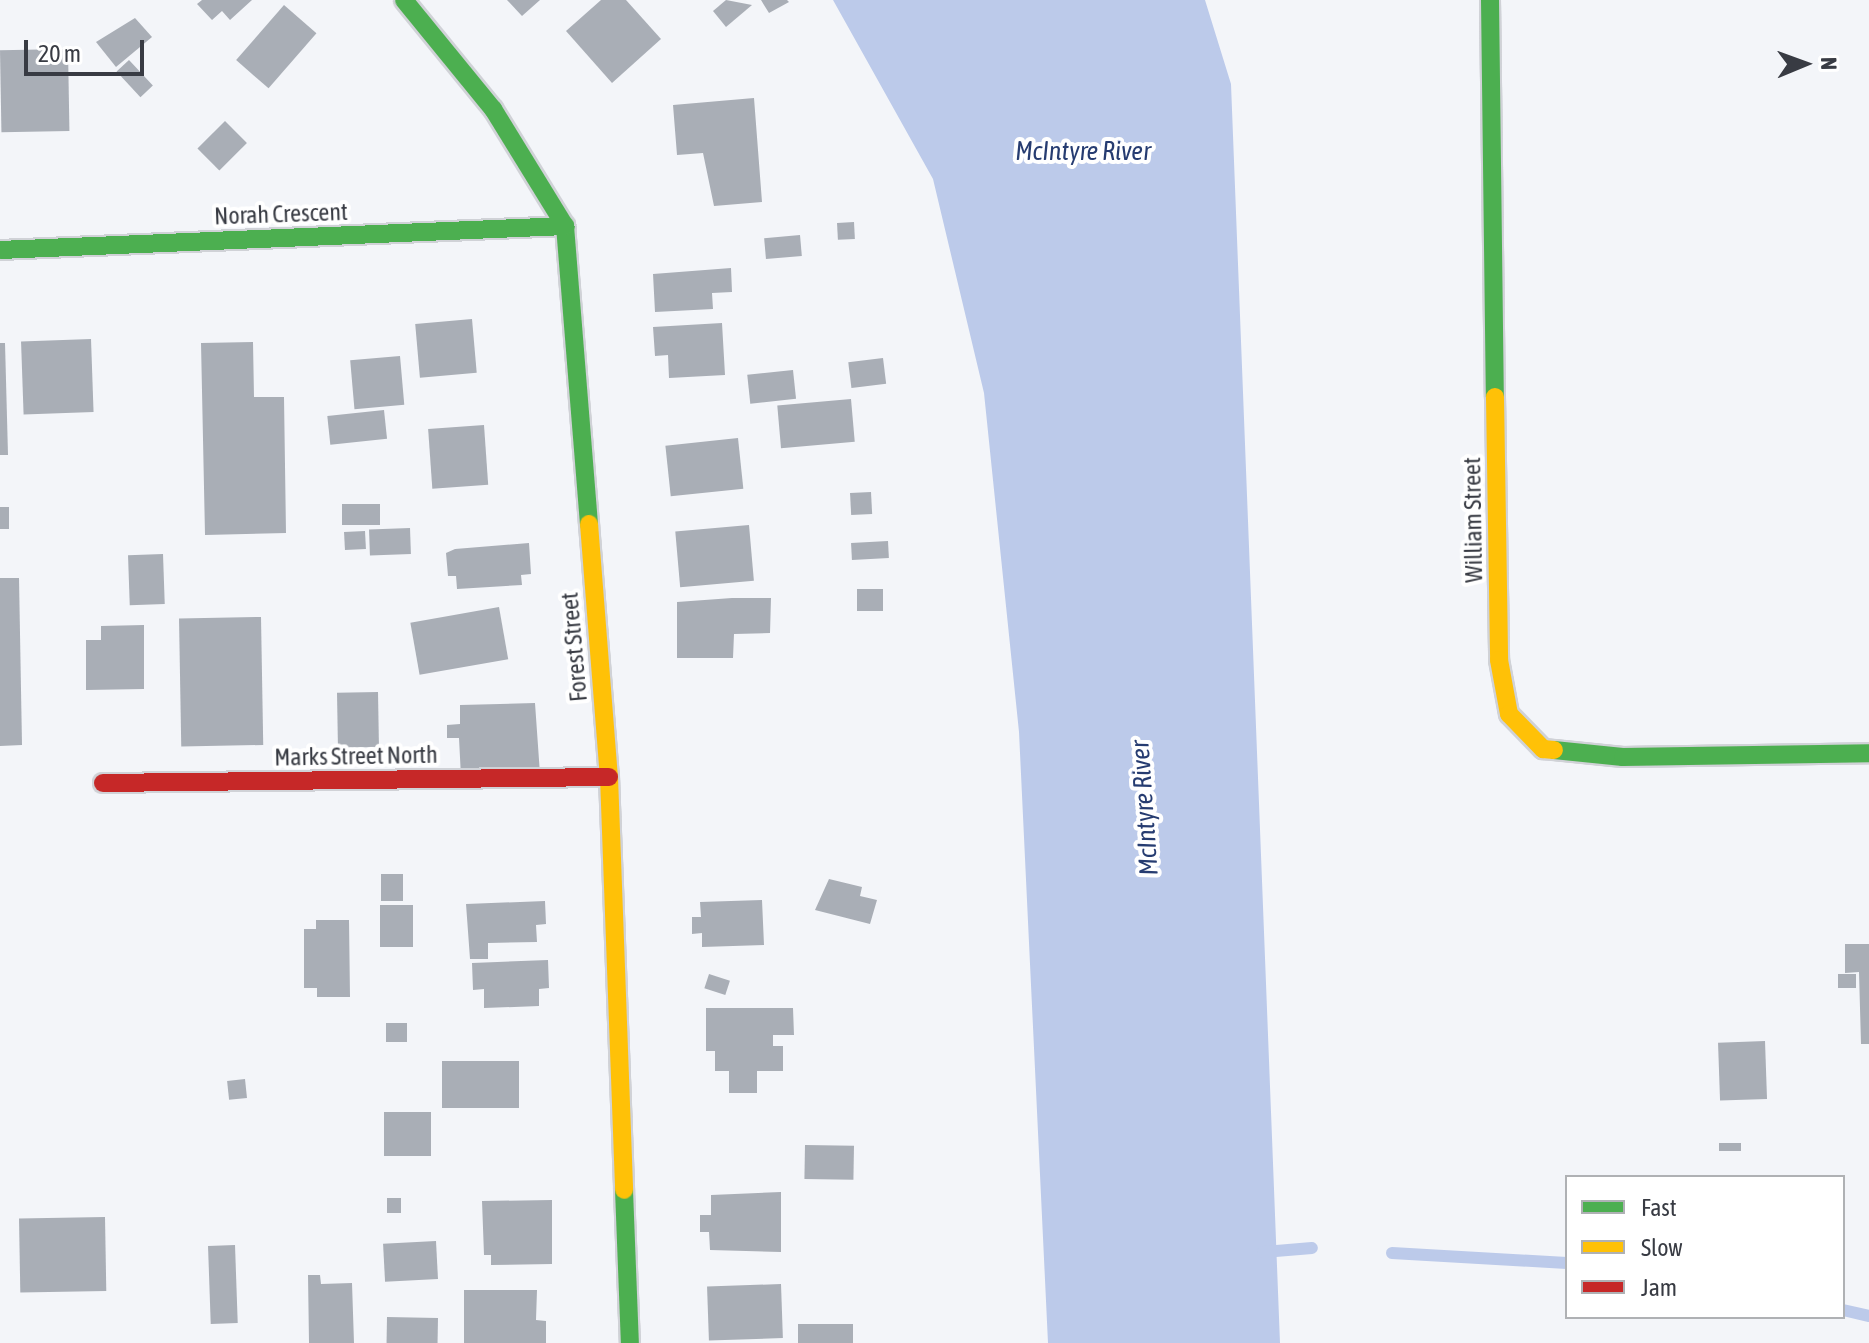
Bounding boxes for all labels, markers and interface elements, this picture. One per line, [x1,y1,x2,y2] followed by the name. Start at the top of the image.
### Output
[28,24,148,74] scale bar
[1765,24,1845,104] north arrow
[38,40,81,67] text: 20 m
[1816,57,1842,70] text: N
[1015,136,1151,168] water label: McIntyre River
[214,197,348,231] street label: Norah Crescent
[1458,457,1488,583] street label: William Street
[555,591,593,703] street label: Forest Street
[1125,739,1165,877] water label: McIntyre River
[274,740,438,772] street label: Marks Street North
[1565,1175,1845,1319] legend
[1641,1194,1677,1221] text: Fast
[1641,1234,1683,1261] text: Slow
[1641,1274,1677,1301] text: Jam

